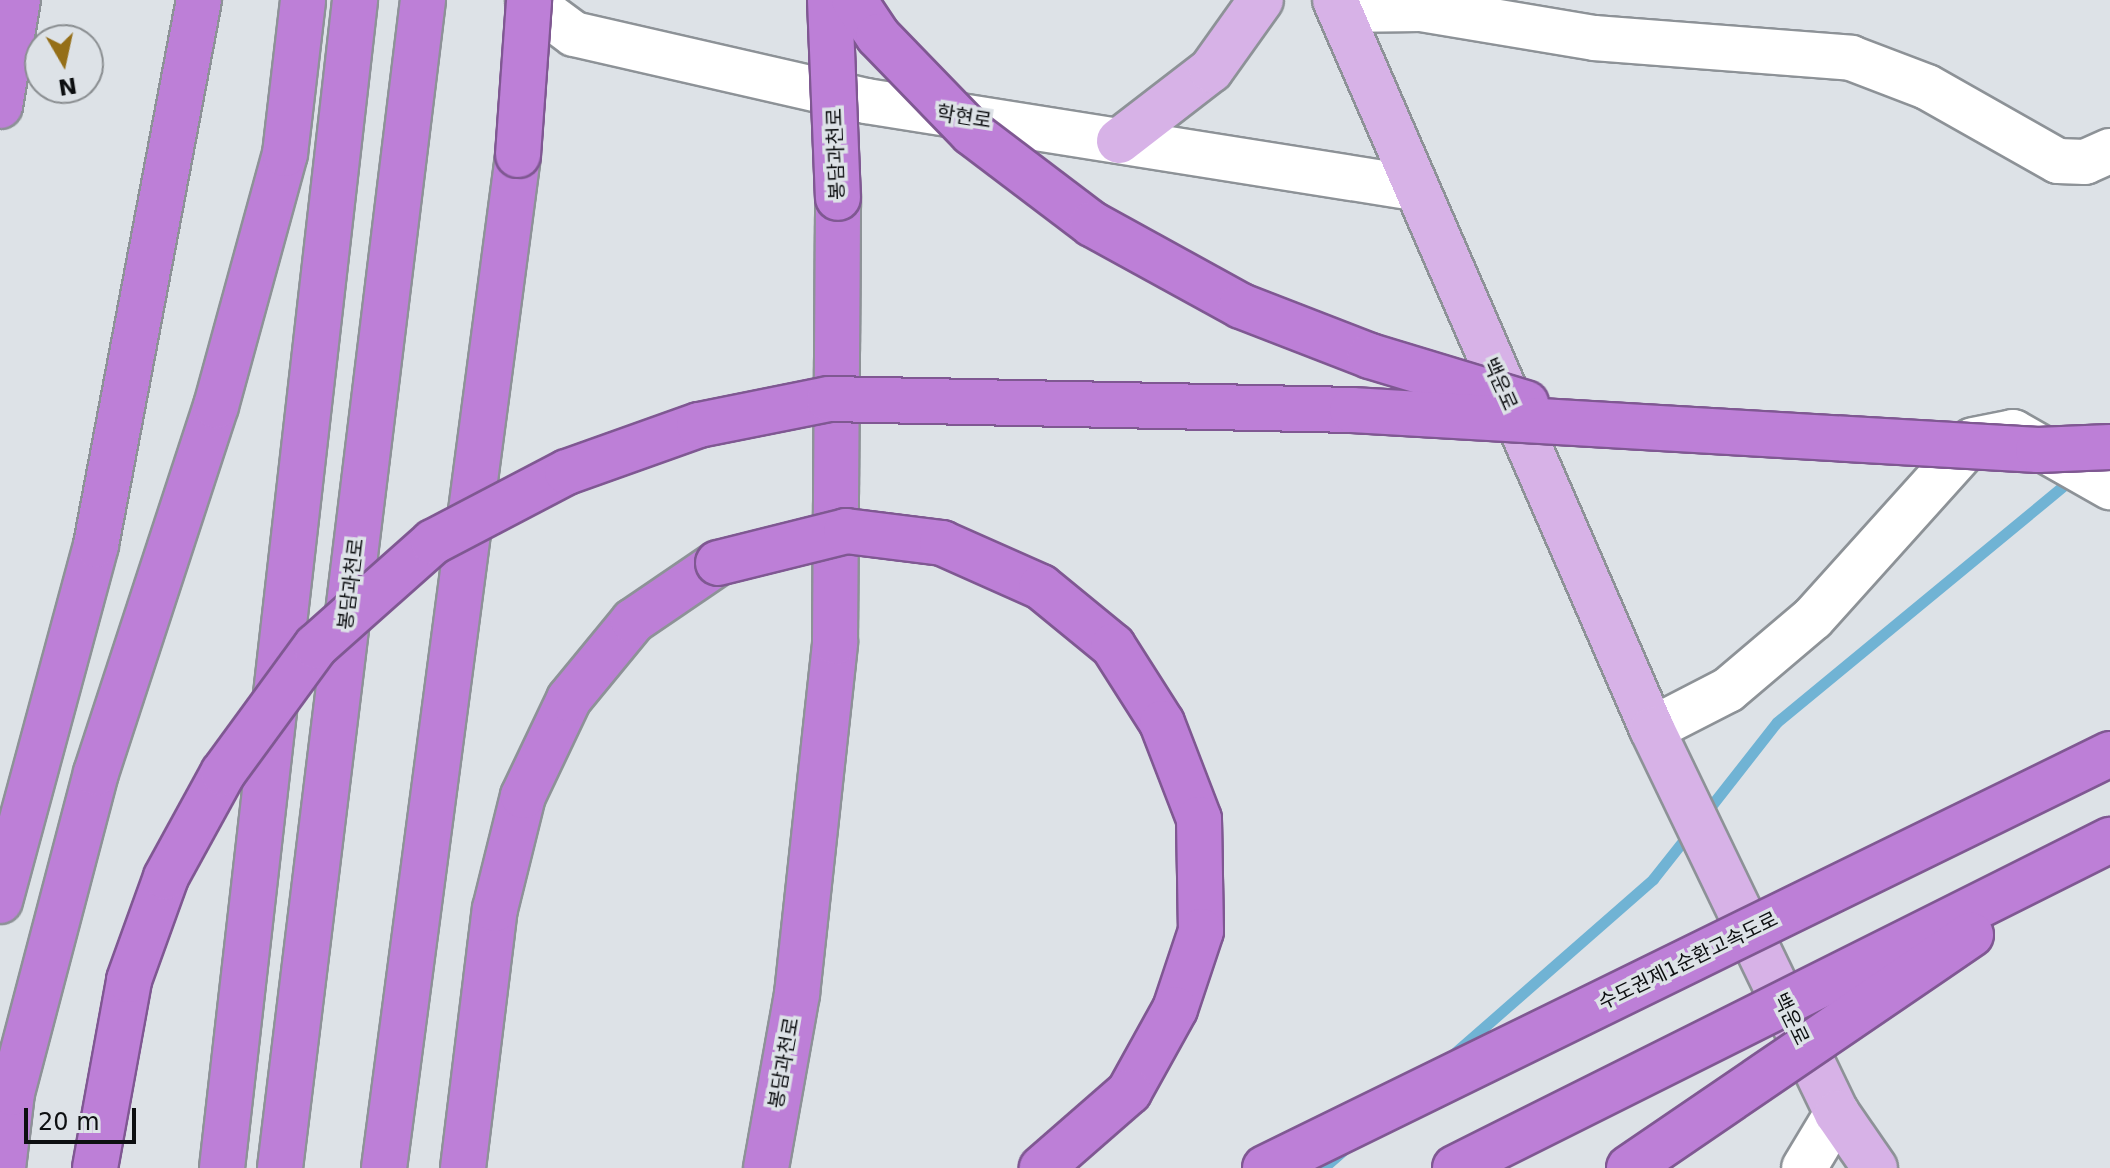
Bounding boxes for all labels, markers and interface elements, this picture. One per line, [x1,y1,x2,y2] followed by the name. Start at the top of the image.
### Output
[24,24,104,104] north arrow
[56,72,79,100] text: N
[935,101,993,133] street label: 학현로
[822,108,850,200] street label: 봉담과천로
[1478,354,1522,414] street label: 백운로
[333,537,369,631] street label: 봉담과천로
[1594,907,1782,1015] street label: 수도권제1순환고속도로
[1768,989,1814,1049] street label: 백운로
[764,1016,804,1110] street label: 봉담과천로
[28,1092,140,1142] scale bar
[38,1108,100,1136] text: 20 m

